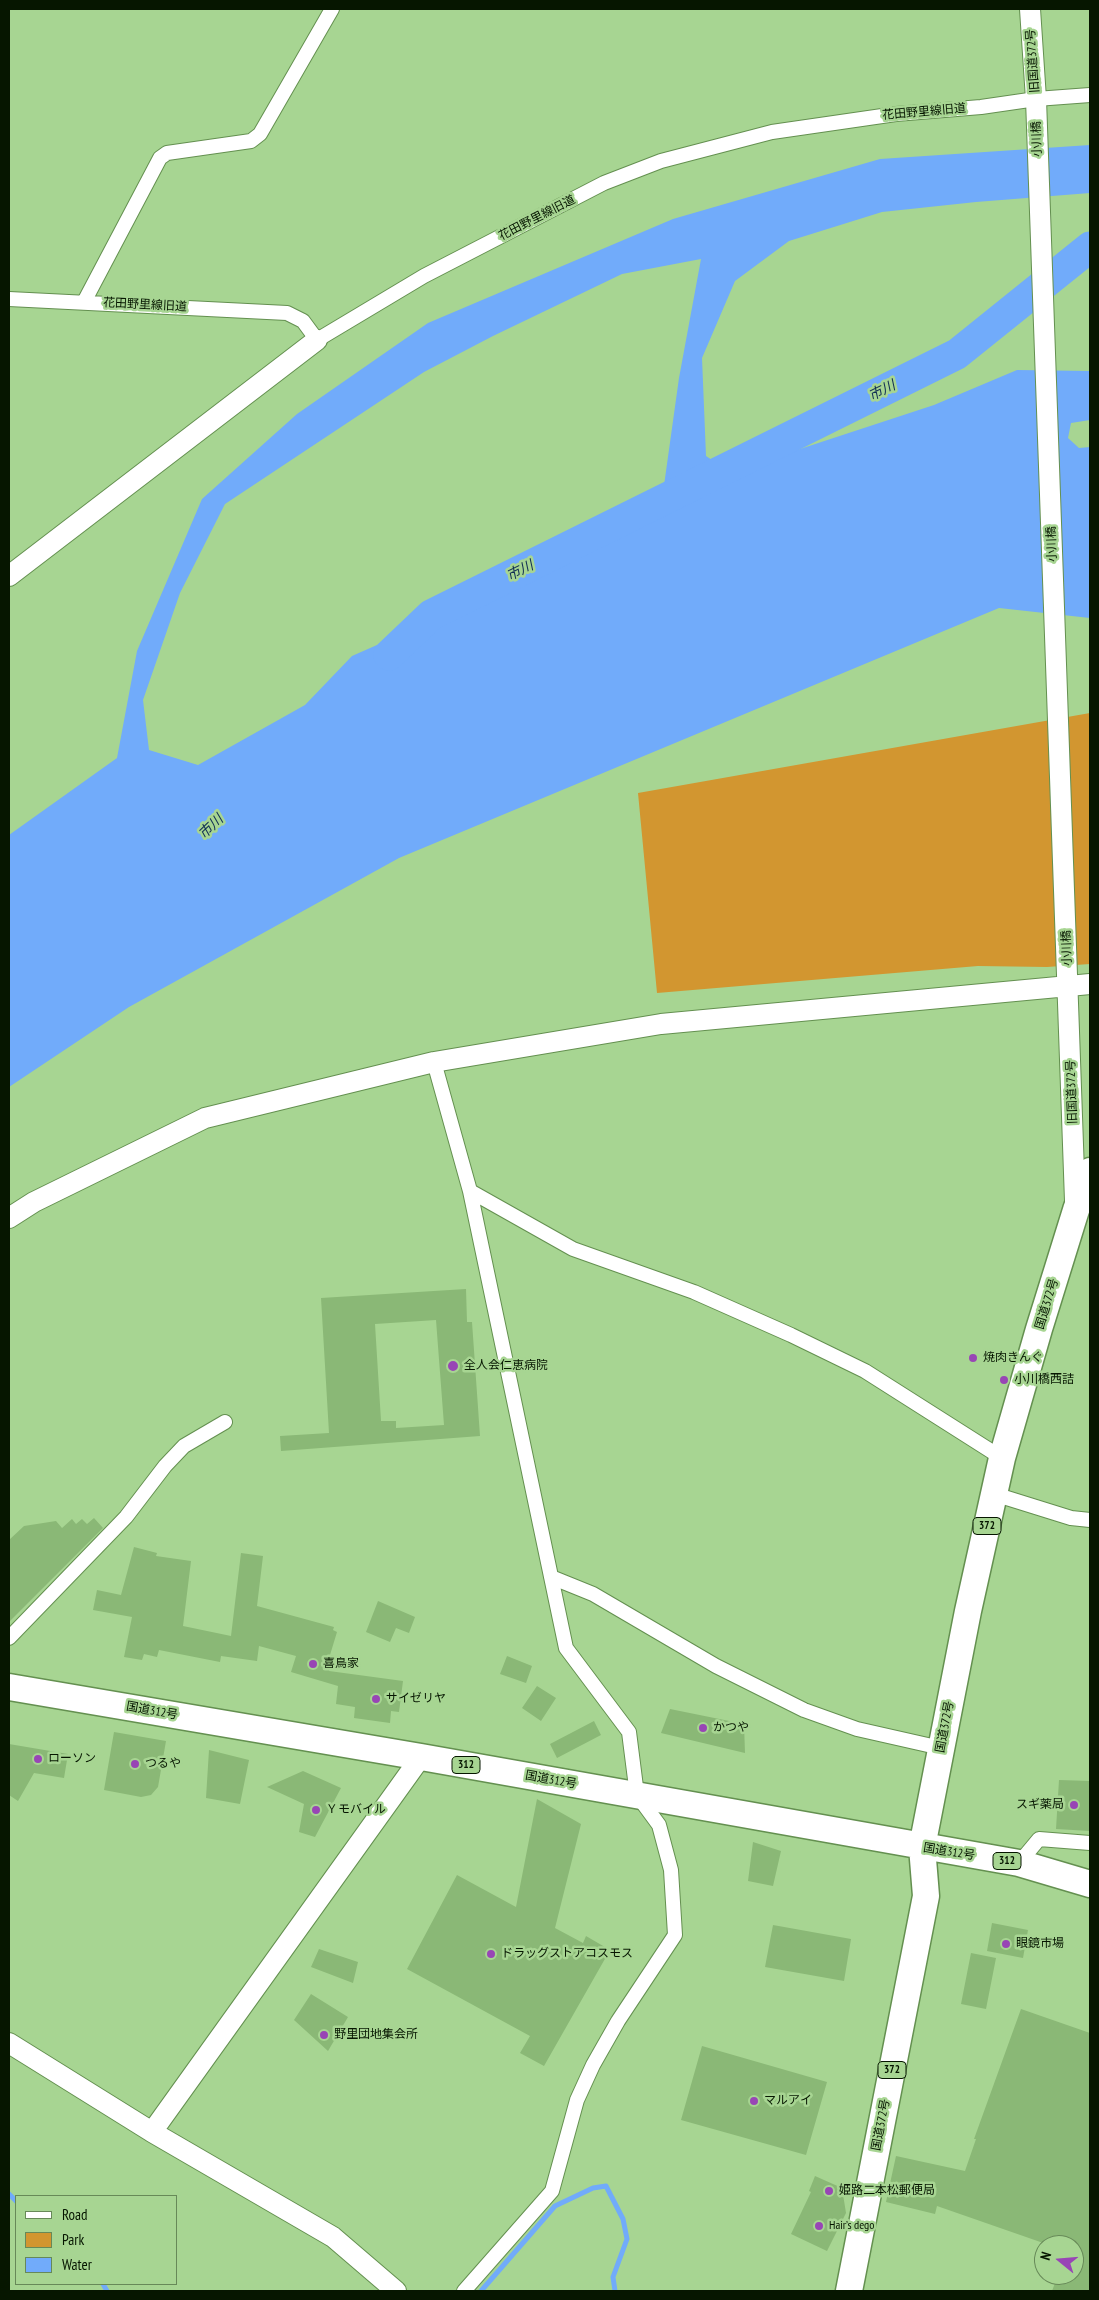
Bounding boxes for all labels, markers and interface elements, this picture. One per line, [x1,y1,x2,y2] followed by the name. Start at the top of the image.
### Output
[1024,28,1042,94] street label: 旧国道372号
[882,101,966,123] street label: 花田野里線旧道
[1029,121,1045,157] street label: 小川橋
[496,193,578,243] street label: 花田野里線旧道
[103,296,187,314] street label: 花田野里線旧道
[866,377,898,405] water label: 市川
[1044,526,1060,562] street label: 小川橋
[504,557,536,585] water label: 市川
[195,811,227,843] water label: 市川
[1059,930,1075,966] street label: 小川橋
[1064,1060,1080,1124] street label: 旧国道372号
[1032,1277,1062,1331] street label: 国道372号
[983,1351,1043,1365] place label: 焼肉きんぐ
[967,1352,979,1364] marker: 焼肉きんぐ
[446,1359,460,1373] marker: 全人会仁恵病院
[464,1359,548,1373] place label: 全人会仁恵病院
[1014,1373,1074,1387] place label: 小川橋西詰
[998,1374,1010,1386] marker: 小川橋西詰
[973,1518,1001,1534] road number: 372
[323,1657,359,1671] place label: 喜鳥家
[307,1658,319,1670] marker: 喜鳥家
[386,1692,446,1706] place label: サイゼリヤ
[370,1693,382,1705] marker: サイゼリヤ
[125,1699,179,1723] street label: 国道312号
[933,1700,957,1754] street label: 国道372号
[713,1721,749,1735] place label: かつや
[697,1722,709,1734] marker: かつや
[48,1752,96,1766] place label: ローソン
[32,1753,44,1765] marker: ローソン
[452,1756,480,1774] road number: 312
[145,1757,181,1771] place label: つるや
[129,1758,141,1770] marker: つるや
[524,1768,578,1792] street label: 国道312号
[1016,1798,1064,1812] place label: スギ薬局
[1068,1799,1080,1811] marker: スギ薬局
[326,1803,386,1817] place label: Ｙモバイル
[310,1804,322,1816] marker: Ｙモバイル
[922,1841,976,1863] street label: 国道312号
[993,1852,1021,1870] road number: 312
[1016,1937,1064,1951] place label: 眼鏡市場
[1000,1938,1012,1950] marker: 眼鏡市場
[501,1947,633,1961] place label: ドラッグストアコスモス
[485,1948,497,1960] marker: ドラッグストアコスモス
[334,2028,418,2042] place label: 野里団地集会所
[318,2029,330,2041] marker: 野里団地集会所
[878,2062,906,2078] road number: 372
[764,2094,812,2108] place label: マルアイ
[748,2095,760,2107] marker: マルアイ
[869,2098,893,2152] street label: 国道372号
[839,2184,935,2198] place label: 姫路二本松郵便局
[823,2185,835,2197] marker: 姫路二本松郵便局
[15,2195,178,2285] legend
[62,2205,88,2224] text: Road
[829,2219,874,2233] place label: Hair’s dego
[813,2220,825,2232] marker: Hair’s dego
[62,2230,84,2249] text: Park
[1034,2235,1084,2285] north arrow
[1036,2250,1055,2262] text: N
[62,2255,92,2274] text: Water

